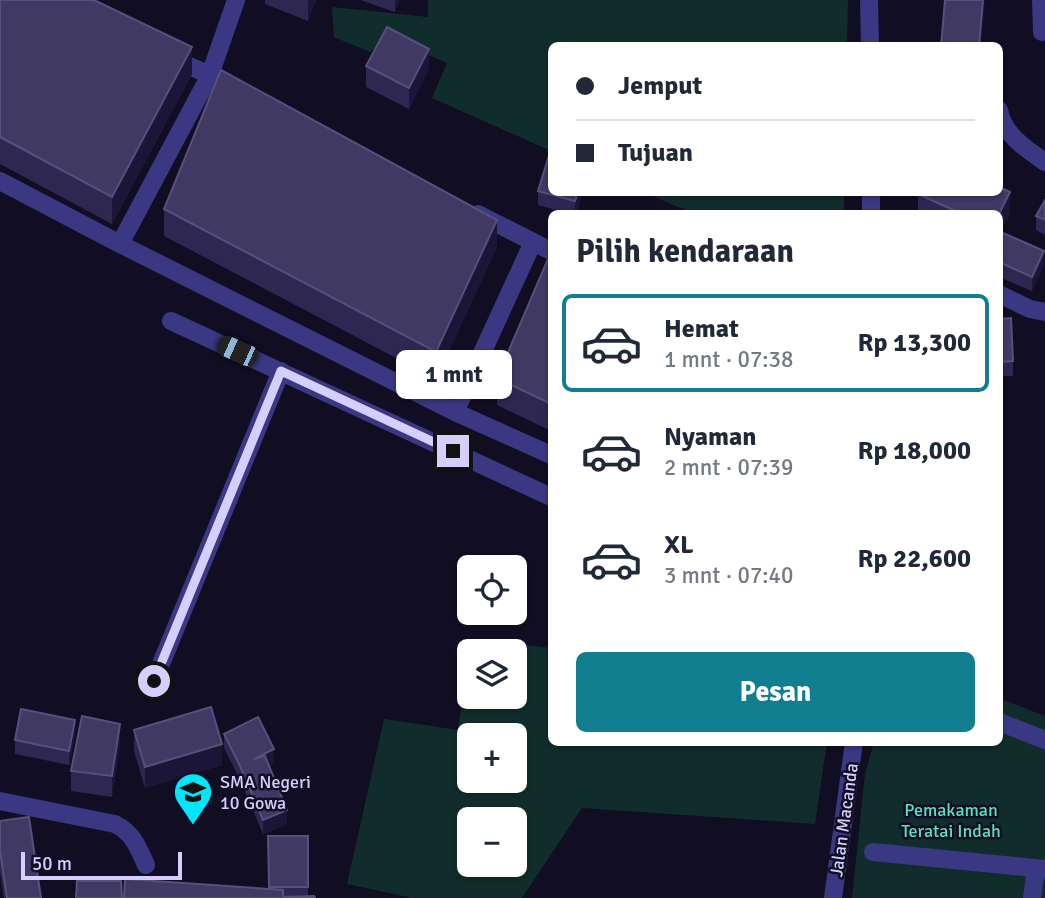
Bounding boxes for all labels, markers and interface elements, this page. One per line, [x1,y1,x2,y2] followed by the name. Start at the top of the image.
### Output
[618,70,702,102] text: Jemput
[618,137,693,169] text: Tujuan
[576,232,794,271] text: Pilih kendaraan
[580,312,643,375] icon: car
[664,313,739,345] text: Hemat
[857,327,971,359] text: Rp 13,300
[214,333,261,369] car
[664,345,793,374] text: 1 mnt · 07:38
[395,350,511,398] callout: 1 mnt
[425,360,483,389] text: 1 mnt
[580,420,643,483] icon: car
[664,421,757,453] text: Nyaman
[437,435,469,467] route end
[857,435,971,467] text: Rp 18,000
[664,453,793,482] text: 2 mnt · 07:39
[580,528,643,591] icon: car
[664,529,694,561] text: XL
[857,543,971,575] text: Rp 22,600
[457,555,527,877] map controls
[457,555,527,625] button: locate
[664,561,793,590] text: 3 mnt · 07:40
[457,639,527,709] button: layers
[576,652,975,732] button: Pesan
[138,665,170,697] route start
[457,723,527,793] button: +
[825,762,863,878] street label: Jalan Macanda
[172,771,214,826] school or university icon: SMA Negeri 10 Gowa
[220,771,311,814] place label: SMA Negeri 10 Gowa
[901,799,1001,842] park label: Pemakaman Teratai Indah
[457,807,527,877] button: −
[21,849,182,881] scale bar
[32,852,72,876] text: 50 m

